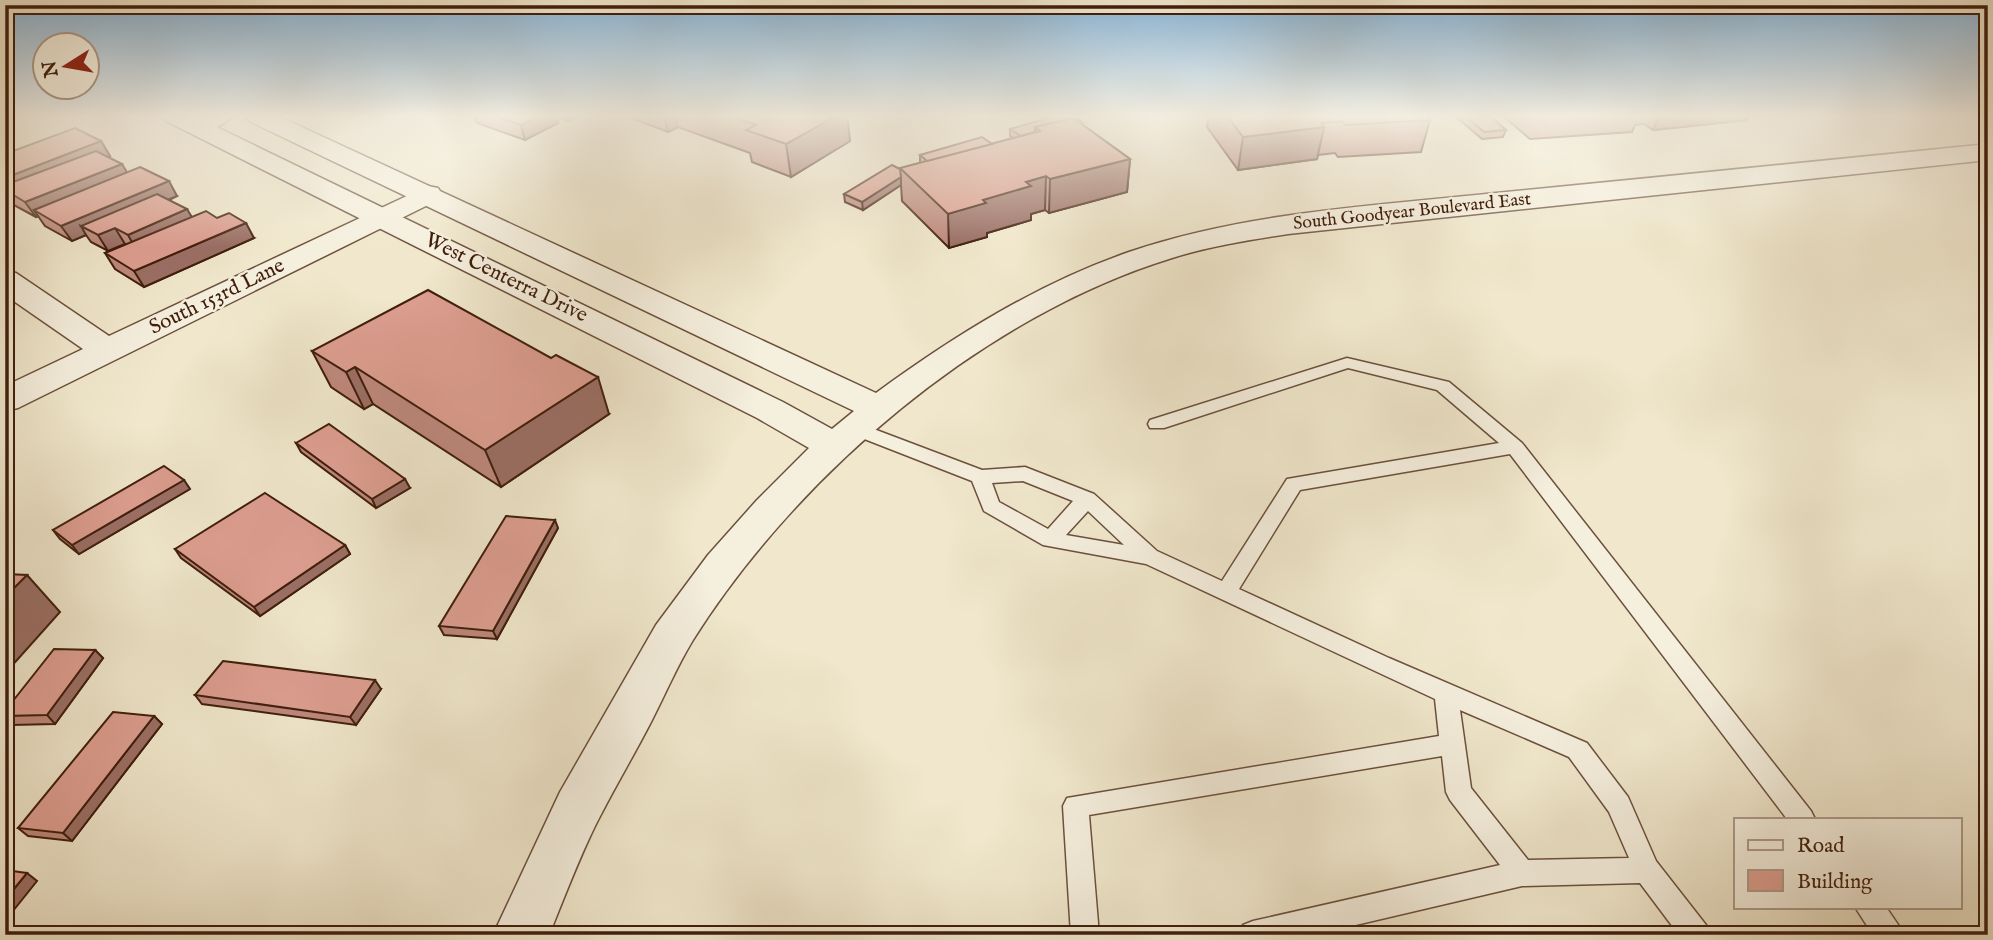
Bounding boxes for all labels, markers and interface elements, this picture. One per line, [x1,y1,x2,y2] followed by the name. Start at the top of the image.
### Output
[32,32,102,102] north arrow
[38,58,65,80] text: N
[1292,188,1532,236] street label: South Goodyear Boulevard East
[420,227,592,329] street label: West Centerra Drive
[145,252,290,341] street label: South 153rd Lane
[1734,818,1962,908] legend
[1797,833,1845,860] text: Road
[1797,869,1873,896] text: Building

